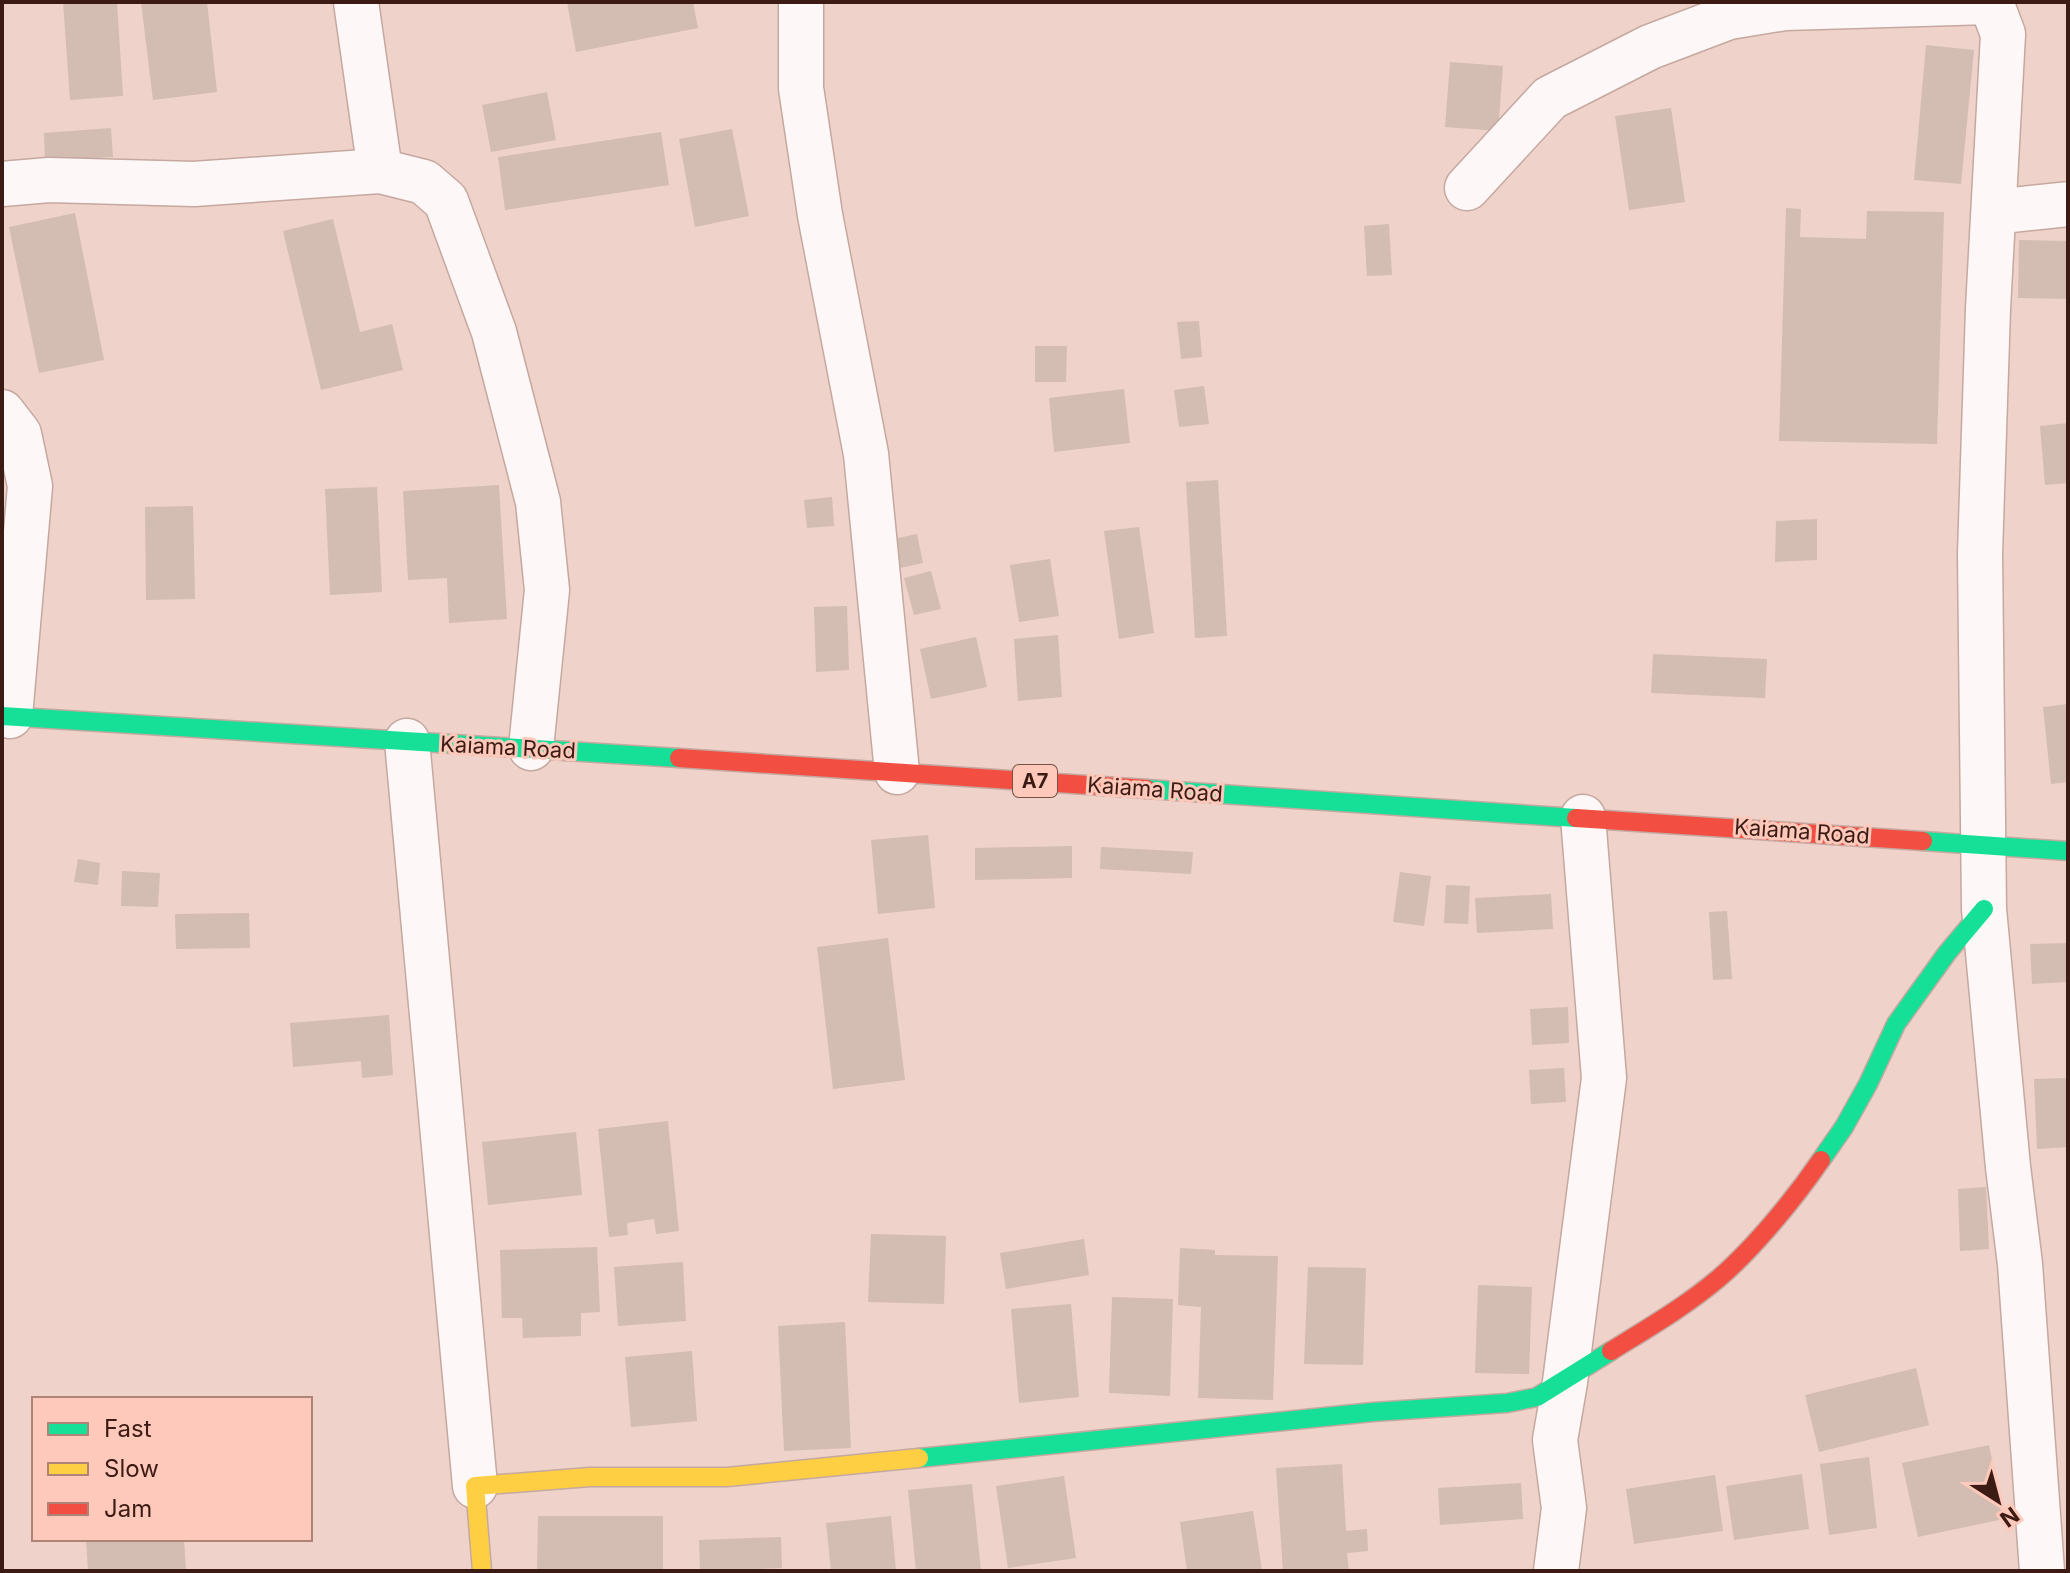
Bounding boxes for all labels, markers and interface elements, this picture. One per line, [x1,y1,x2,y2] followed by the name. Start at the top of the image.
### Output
[440,730,576,764] street label: Kaiama Road
[1013,765,1057,797] road number: A7
[1086,771,1224,807] street label: Kaiama Road
[1733,813,1871,849] street label: Kaiama Road
[32,1397,312,1541] legend
[104,1414,152,1443] text: Fast
[104,1454,159,1483] text: Slow
[1958,1461,2038,1541] north arrow
[104,1494,152,1523] text: Jam
[1995,1502,2024,1533] text: N

